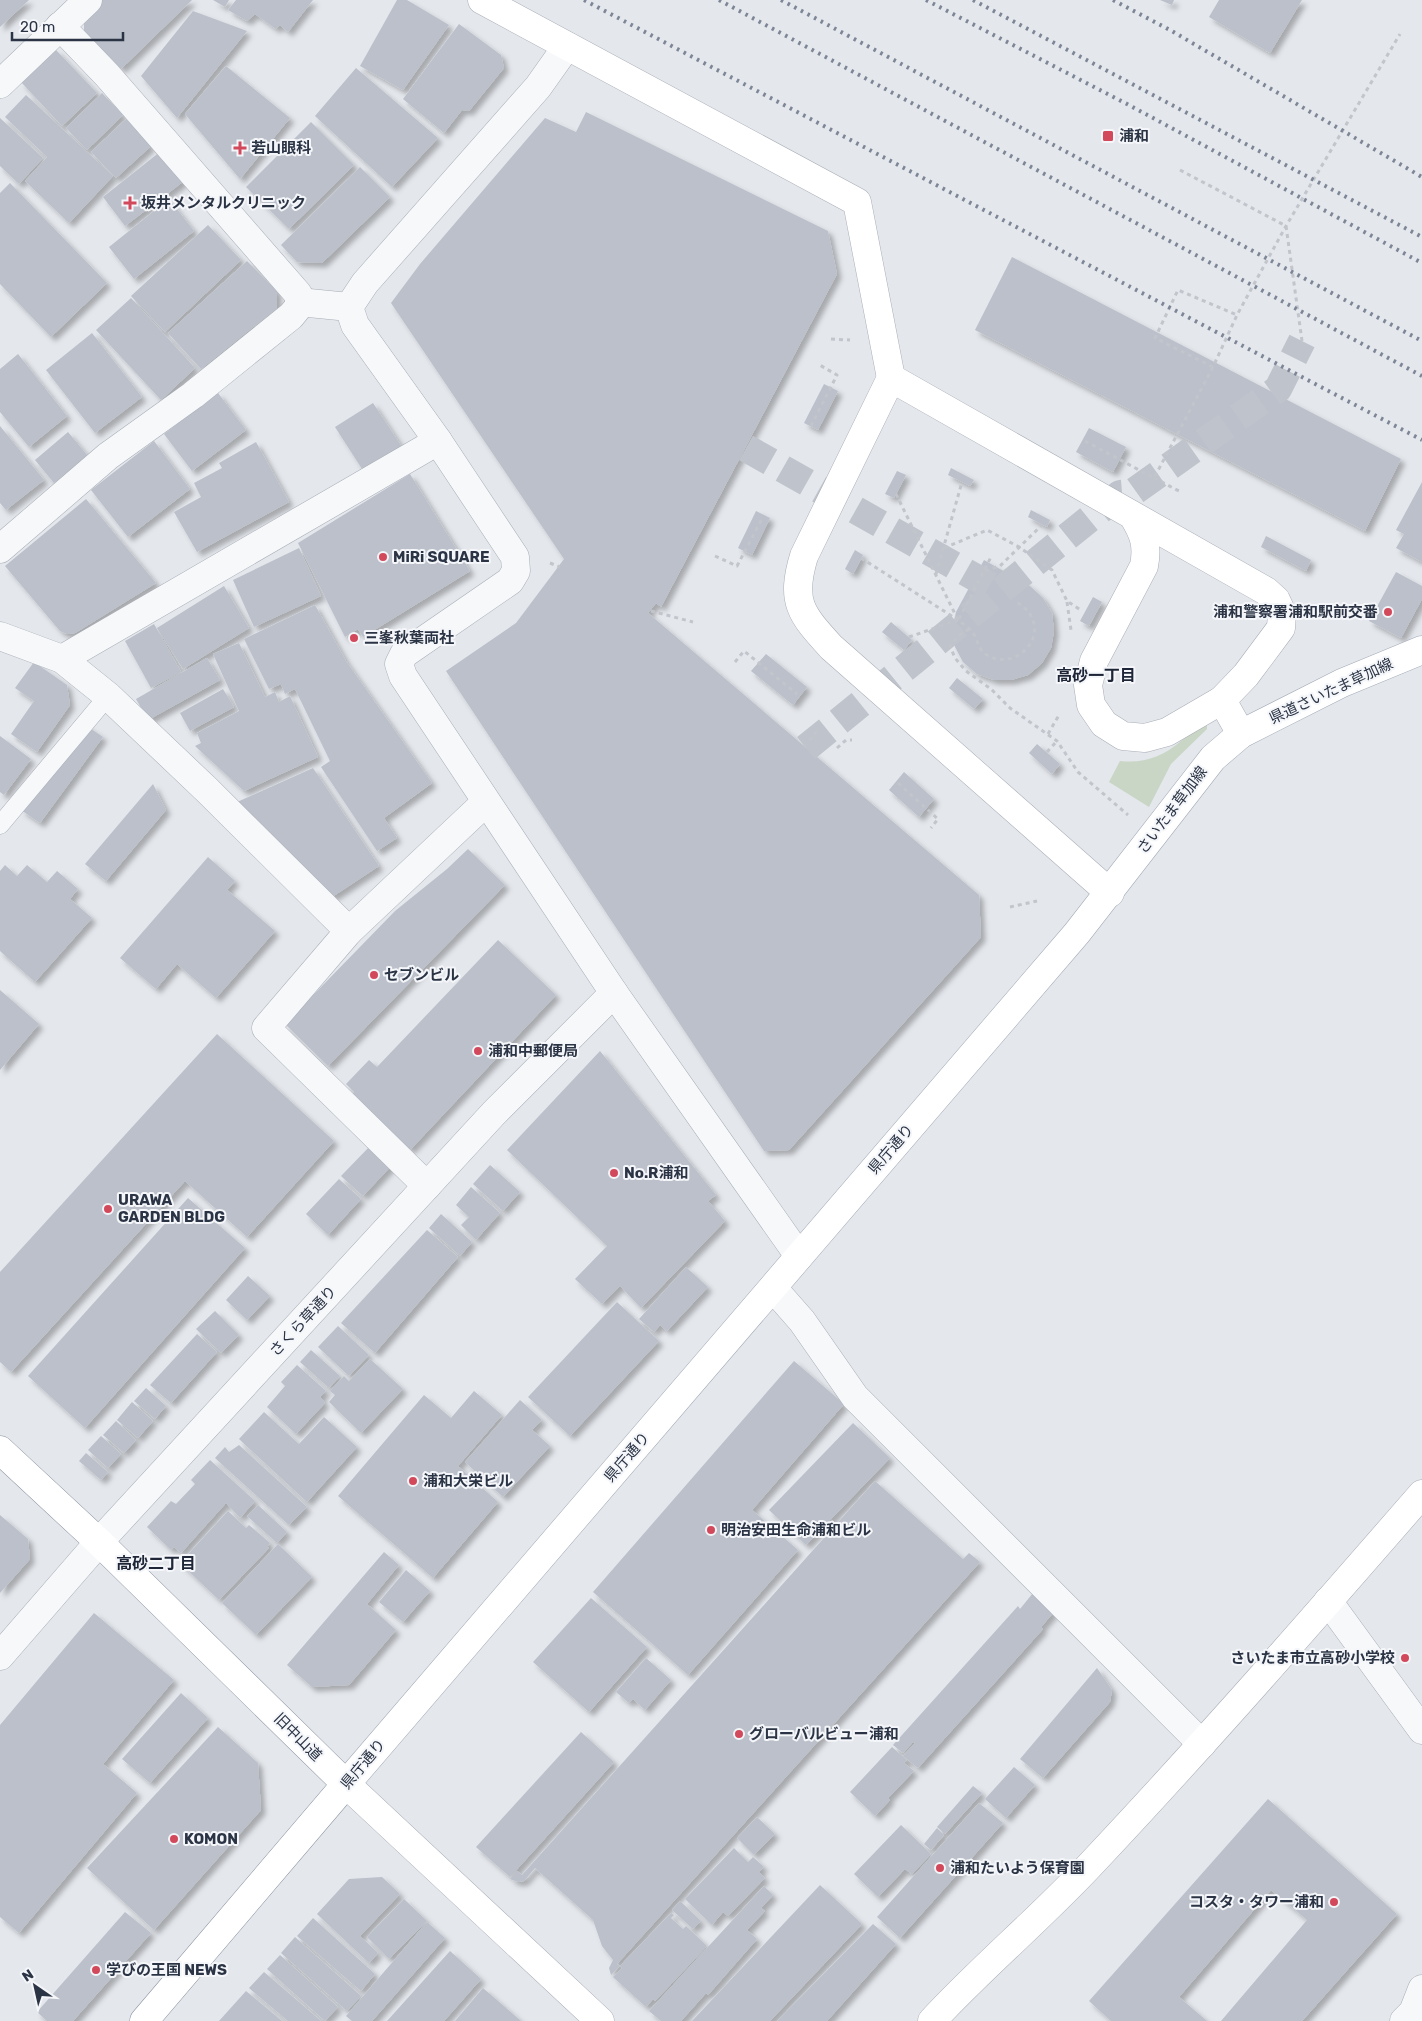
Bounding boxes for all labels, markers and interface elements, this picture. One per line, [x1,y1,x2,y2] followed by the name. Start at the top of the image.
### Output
[12,10,124,42] scale bar
[20,18,55,36] text: 20 m
[1119,127,1149,145] place label: 浦和
[1101,129,1115,143] marker: 浦和
[251,139,311,157] place label: 若山眼科
[233,141,247,155] marker: 若山眼科
[141,194,306,212] place label: 坂井メンタルクリニック
[123,196,137,210] marker: 坂井メンタルクリニック
[393,548,490,566] place label: MiRi SQUARE
[377,551,389,563] marker: MiRi SQUARE
[1213,603,1378,621] place label: 浦和警察署浦和駅前交番
[1382,606,1394,618] marker: 浦和警察署浦和駅前交番
[364,629,454,647] place label: 三峯秋葉両社
[348,632,360,644] marker: 三峯秋葉両社
[1266,654,1396,728] street label: 県道さいたま草加線
[1056,666,1136,685] district label: 高砂一丁目
[1133,763,1211,857] street label: さいたま草加線
[384,966,459,984] place label: セブンビル
[368,969,380,981] marker: セブンビル
[488,1042,578,1060] place label: 浦和中郵便局
[472,1045,484,1057] marker: 浦和中郵便局
[865,1120,917,1178] street label: 県庁通り
[624,1164,688,1182] place label: No.R浦和
[608,1167,620,1179] marker: No.R浦和
[118,1191,225,1226] place label: URAWA GARDEN BLDG
[102,1203,114,1215] marker: URAWA GARDEN BLDG
[266,1282,340,1360] street label: さくら草通り
[601,1428,653,1486] street label: 県庁通り
[423,1472,513,1490] place label: 浦和大栄ビル
[407,1475,419,1487] marker: 浦和大栄ビル
[721,1521,871,1539] place label: 明治安田生命浦和ビル
[705,1524,717,1536] marker: 明治安田生命浦和ビル
[116,1554,196,1573] district label: 高砂二丁目
[1230,1649,1395,1667] place label: さいたま市立高砂小学校
[1399,1652,1411,1664] marker: さいたま市立高砂小学校
[270,1709,326,1765] street label: 旧中山道
[749,1725,899,1743] place label: グローバルビュー浦和
[733,1728,745,1740] marker: グローバルビュー浦和
[337,1735,389,1793] street label: 県庁通り
[184,1830,238,1848] place label: KOMON
[168,1833,180,1845] marker: KOMON
[950,1859,1085,1877] place label: 浦和たいよう保育園
[934,1862,946,1874] marker: 浦和たいよう保育園
[1189,1893,1324,1911] place label: コスタ・タワー浦和
[1328,1896,1340,1908] marker: コスタ・タワー浦和
[10,1961,60,2011] north arrow
[106,1961,227,1979] place label: 学びの王国 NEWS
[90,1964,102,1976] marker: 学びの王国 NEWS
[19,1966,37,1986] text: N

